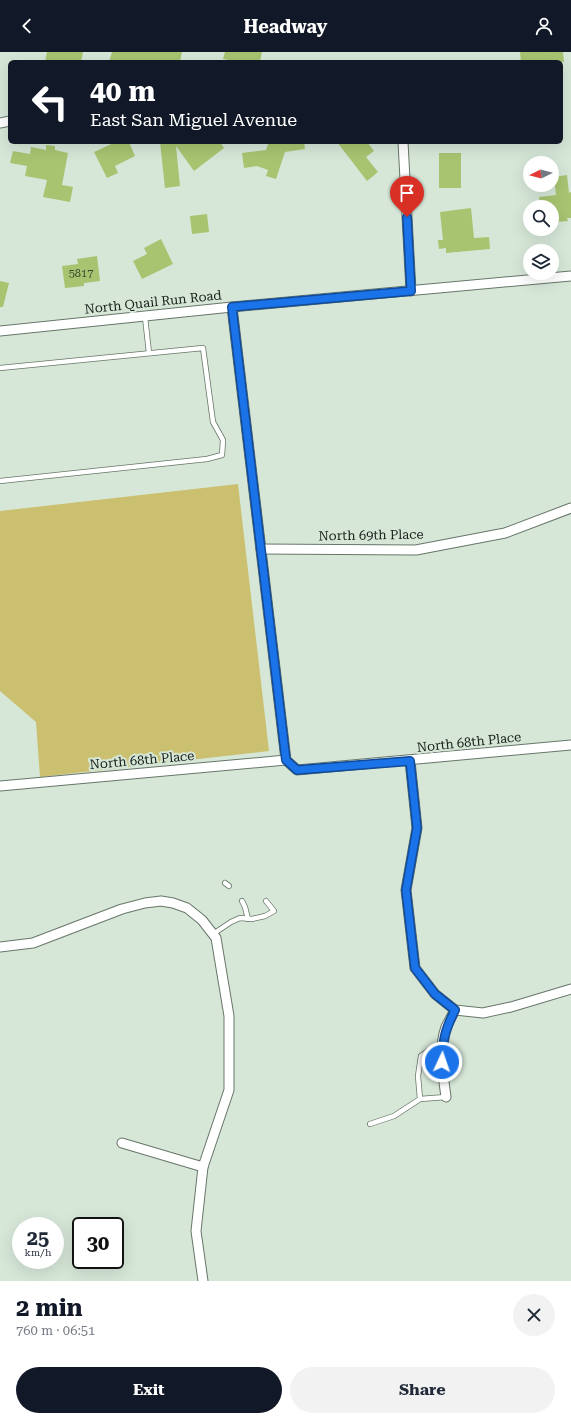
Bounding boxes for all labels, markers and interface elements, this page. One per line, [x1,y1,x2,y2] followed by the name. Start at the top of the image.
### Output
[16,15,38,37] icon: back
[533,15,555,37] icon: person
[244,16,327,37] text: Headway
[90,75,155,108] text: 40 m
[24,76,76,128] icon: left
[90,109,297,130] text: East San Miguel Avenue
[523,156,559,192] north arrow
[523,156,559,280] map controls
[390,176,424,217] pin
[396,182,418,204] icon: arrive
[523,200,559,236] button: search
[523,244,559,280] button: layers
[69,267,93,280] house number: 5817
[84,287,223,317] street label: North Quail Run Road
[318,527,424,543] street label: North 69th Place
[416,729,522,755] street label: North 68th Place
[89,748,195,772] street label: North 68th Place
[421,1041,463,1083] position arrow
[72,1217,124,1269] speed limit sign: 30
[27,1226,49,1250] text: 25
[25,1247,51,1258] text: km/h
[16,1294,83,1322] text: 2 min
[513,1294,555,1336] button: close
[16,1323,95,1338] text: 760 m · 06:51
[16,1367,282,1413] button: Exit
[290,1367,555,1413] button: Share

